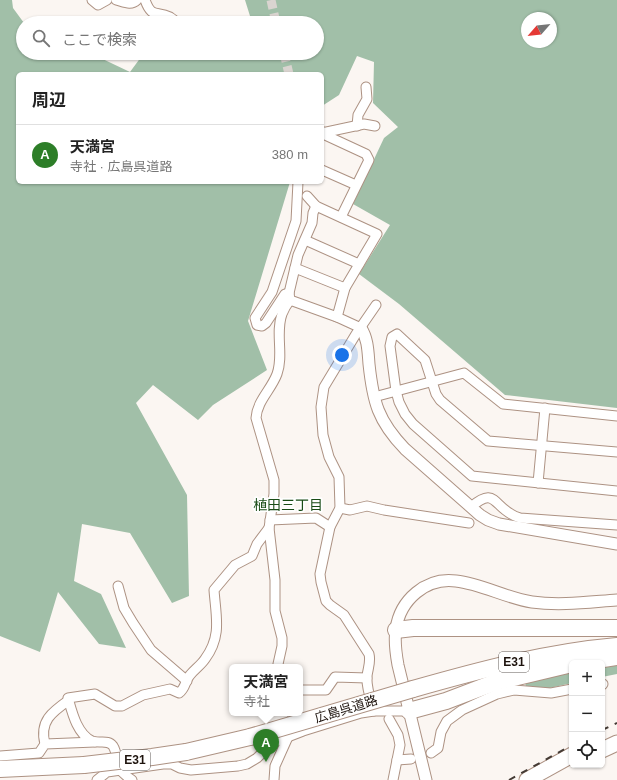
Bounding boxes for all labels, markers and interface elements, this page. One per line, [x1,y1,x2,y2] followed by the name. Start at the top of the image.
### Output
[521,12,557,48] north arrow
[16,16,324,60] search box
[30,27,52,49] icon: search
[62,31,137,48] text: ここで検索
[32,91,66,110] text: 周辺
[70,138,115,155] text: 天満宮
[40,147,50,162] text: A
[272,147,308,162] text: 380 m
[70,159,173,174] text: 寺社 · 広島呉道路
[332,345,352,365] your location
[253,497,323,513] district label: 植田三丁目
[499,652,529,672] road number: E31
[569,660,605,768] map controls
[569,660,605,696] button: +
[229,664,303,716] popup
[243,673,289,690] text: 天満宮
[313,692,379,726] street label: 広島呉道路
[243,694,270,709] text: 寺社
[569,696,605,732] button: −
[253,729,279,762] pin: A
[569,732,605,768] button: locate
[120,750,150,770] road number: E31

